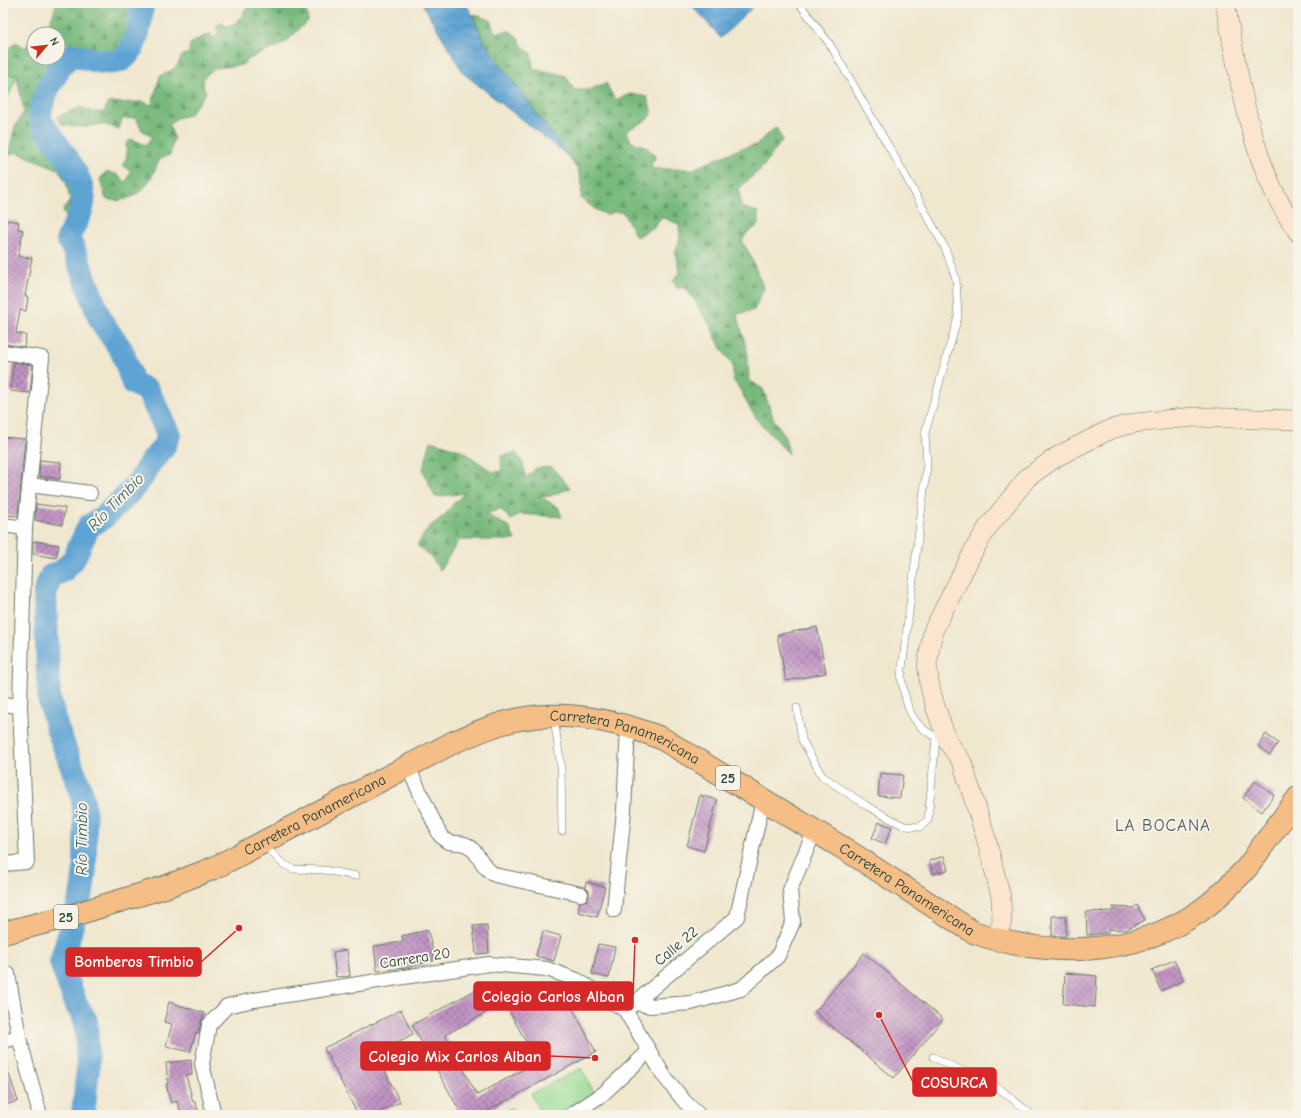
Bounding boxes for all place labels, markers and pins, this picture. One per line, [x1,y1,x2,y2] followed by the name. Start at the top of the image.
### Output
[66,948,201,976] callout: Bomberos Timbio
[474,982,633,1010] callout: Colegio Carlos Alban
[361,1042,550,1070] callout: Colegio Mix Carlos Alban
[913,1068,996,1096] callout: COSURCA

